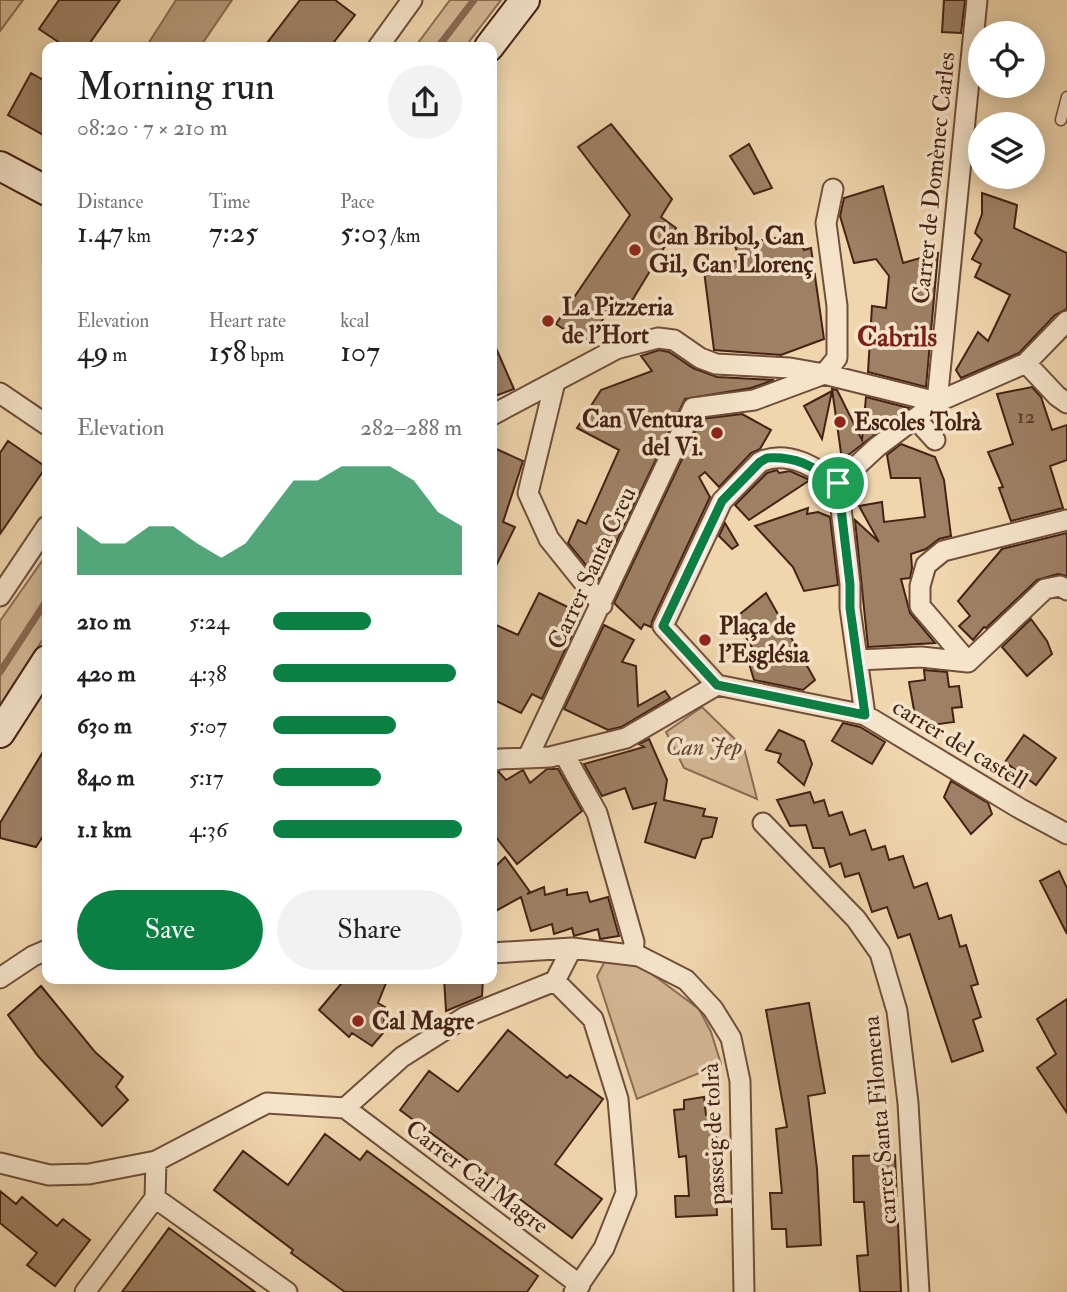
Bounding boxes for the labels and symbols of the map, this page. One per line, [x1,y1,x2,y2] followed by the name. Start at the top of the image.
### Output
[905,50,963,306] street label: Carrer de Domènec Carles
[649,221,813,280] place label: Can Bribol, Can Gil, Can Llorenç
[627,242,643,258] marker: Can Bribol, Can Gil, Can Llorenç
[562,292,674,351] place label: La Pizzeria de l’Hort
[540,313,556,329] marker: La Pizzeria de l’Hort
[857,320,938,355] district label: Cabrils
[1017,403,1035,430] house number: 12
[582,404,704,463] place label: Can Ventura del Vi.
[854,407,982,438] place label: Escoles Tolrà
[832,414,848,430] marker: Escoles Tolrà
[709,425,725,441] marker: Can Ventura del Vi.
[808,453,868,513] pin
[541,482,643,654] street label: Carrer Santa Creu
[718,611,810,670] place label: Plaça de l'Església
[697,632,713,648] marker: Plaça de l'Església
[887,691,1033,797] street label: carrer del castell
[666,732,742,763] park label: Can Jep
[372,1006,474,1037] place label: Cal Magre
[350,1013,366,1029] marker: Cal Magre
[855,1013,905,1226] street label: carrer Santa Filomena
[695,1061,733,1207] street label: passeig de tolrà
[399,1113,555,1241] street label: Carrer Cal Magre

